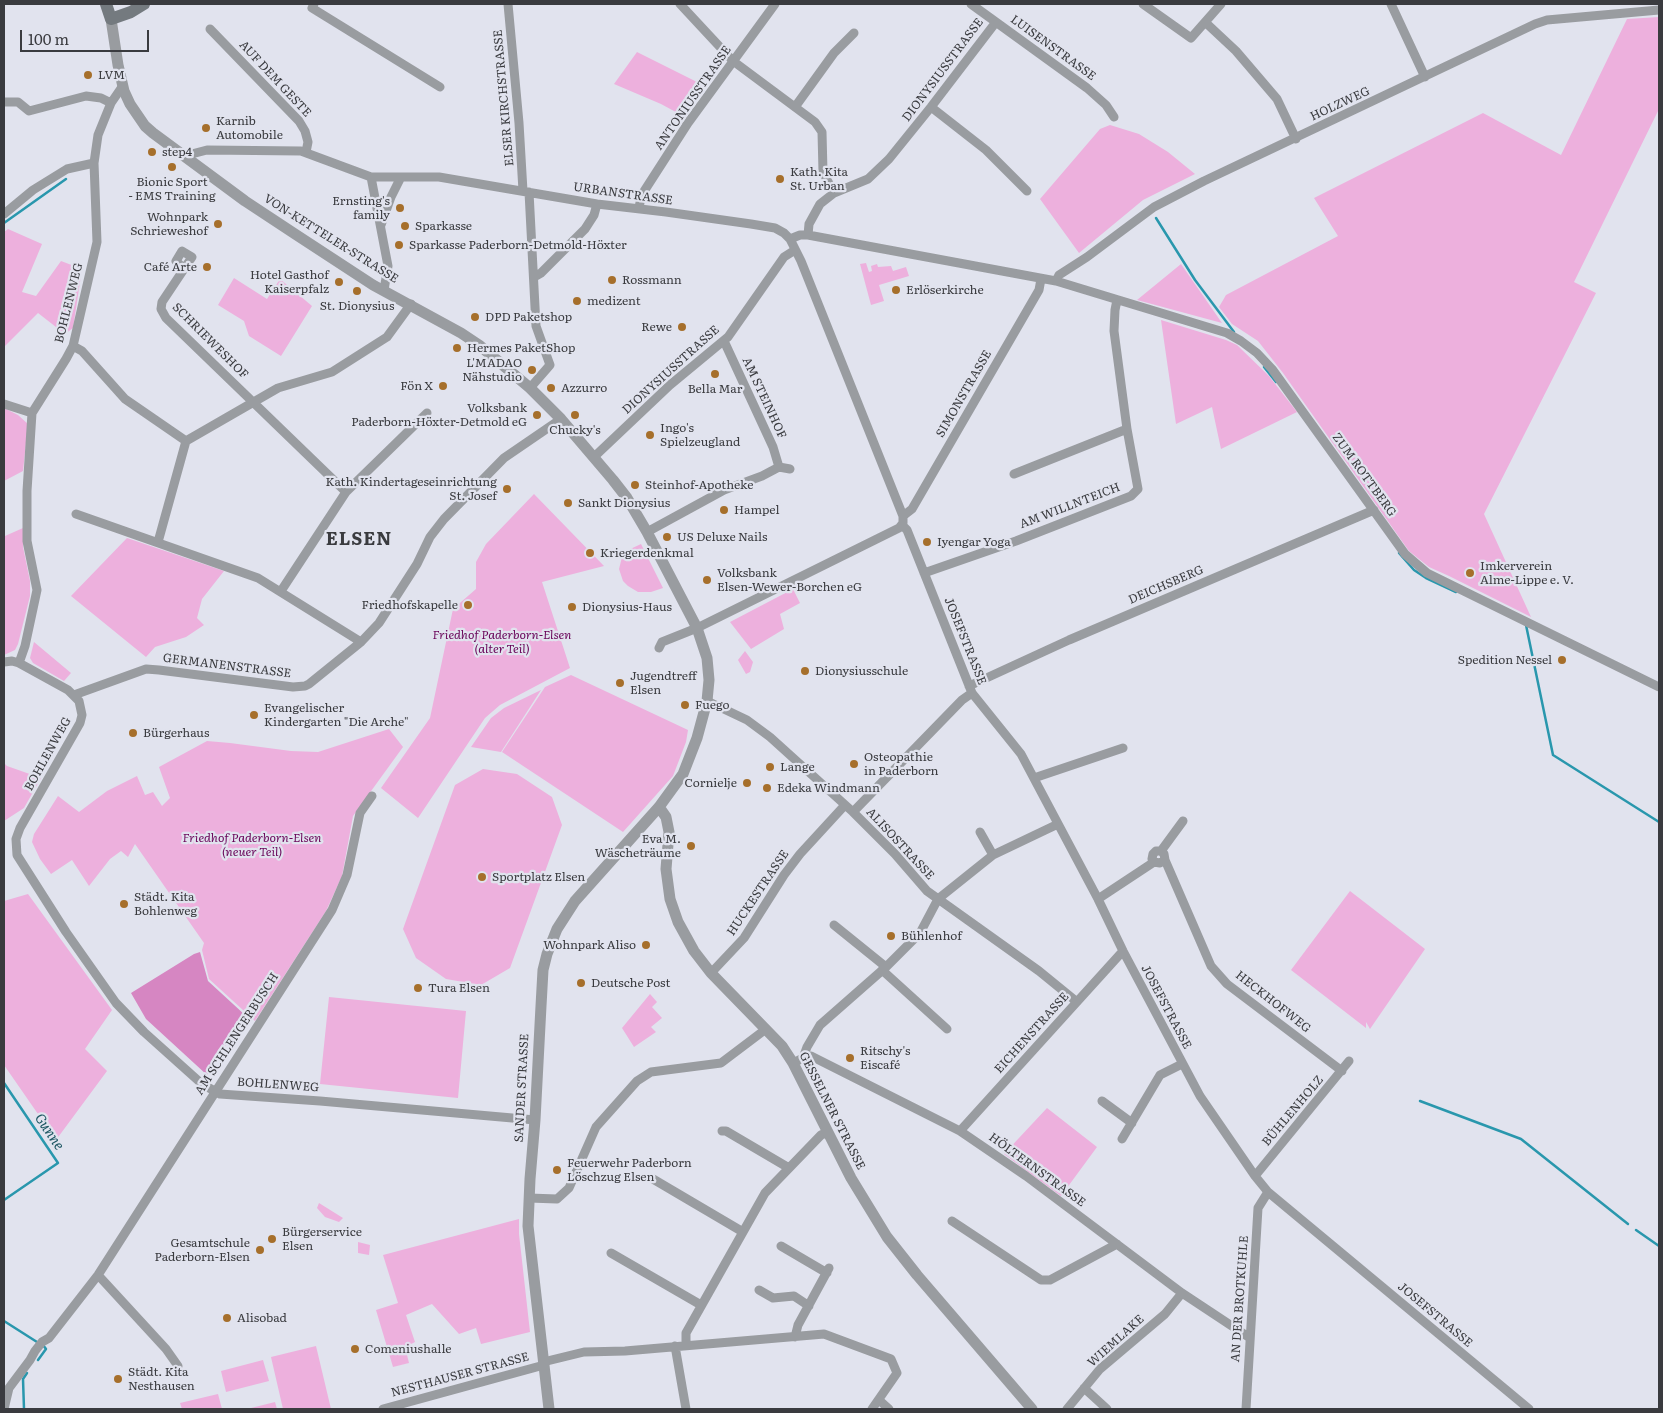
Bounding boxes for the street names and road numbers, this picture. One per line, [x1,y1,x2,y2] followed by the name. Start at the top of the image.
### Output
[1008,12,1098,84] street label: LUISENSTRASSE
[899,16,987,124] street label: DIONYSIUSSTRASSE
[491,29,517,167] street label: ELSER KIRCHSTRASSE
[236,38,314,120] street label: AUF DEM GESTE
[652,43,734,153] street label: ANTONIUSSTRASSE
[1308,84,1372,124] street label: HOLZWEG
[572,180,674,208] street label: URBANSTRASSE
[261,192,401,286] street label: VON-KETTELER-STRASSE
[52,261,86,345] street label: BOHLENWEG
[169,300,251,382] street label: SCHRIEWESHOF
[620,323,722,417] street label: DIONYSIUSSTRASSE
[933,348,995,440] street label: SIMONSTRASSE
[739,355,789,441] street label: AM STEINHOF
[1329,431,1399,519] street label: ZUM ROTTBERG
[1018,480,1122,532] street label: AM WILLNTEICH
[1126,563,1206,607] street label: DEICHSBERG
[941,595,989,687] street label: JOSEFSTRASSE
[162,651,292,681] street label: GERMANENSTRASSE
[22,715,74,793] street label: BOHLENWEG
[863,805,937,883] street label: ALISOSTRASSE
[724,847,792,939] street label: HUCKESTRASSE
[1138,963,1194,1051] street label: JOSEFSTRASSE
[1233,968,1313,1036] street label: HECKHOFWEG
[192,970,282,1098] street label: AM SCHLENGERBUSCH
[992,990,1072,1076] street label: EICHENSTRASSE
[512,1033,532,1143] street label: SANDER STRASSE
[796,1050,868,1172] street label: GESSELNER STRASSE
[1259,1073,1327,1149] street label: BÜHLENHOLZ
[237,1075,319,1095] street label: BOHLENWEG
[986,1130,1088,1210] street label: HÖLTERNSTRASSE
[1228,1235,1252,1363] street label: AN DER BROTKUHLE
[1395,1280,1475,1350] street label: JOSEFSTRASSE
[1085,1312,1147,1370] street label: WIEMLAKE
[389,1350,531,1400] street label: NESTHAUSER STRASSE

